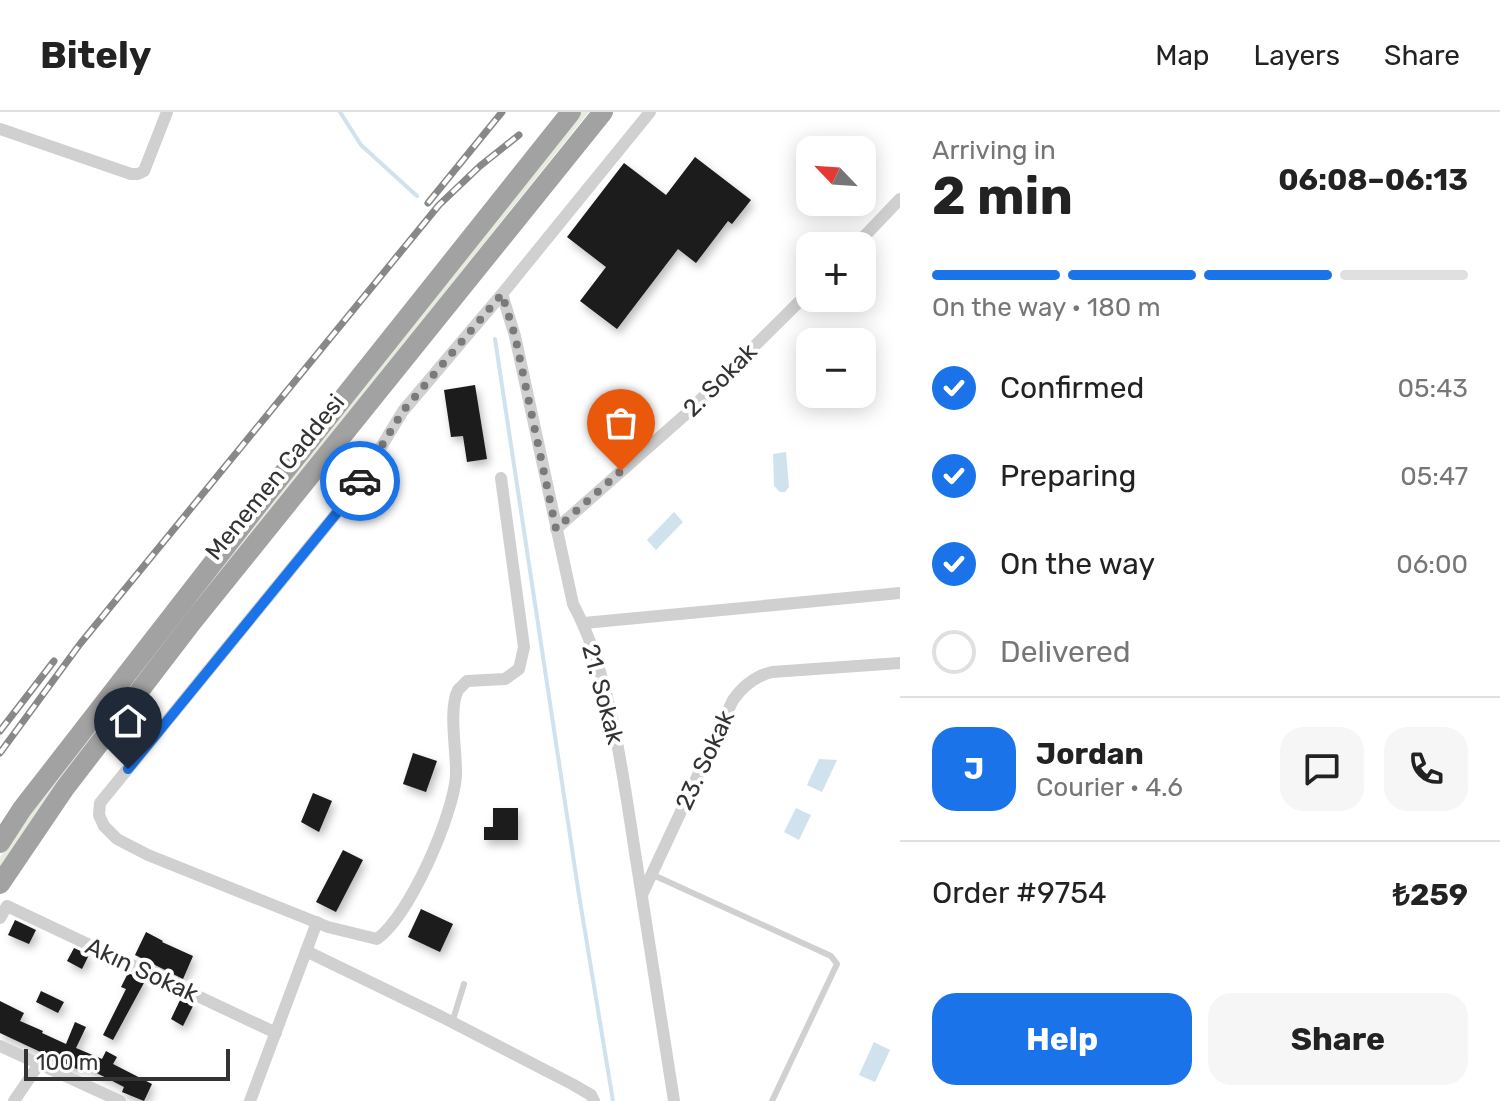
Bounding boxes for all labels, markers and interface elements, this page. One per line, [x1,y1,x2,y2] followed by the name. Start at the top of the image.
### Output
[40,32,152,78] text: Bitely
[1155,39,1210,72] text: Map
[1254,39,1340,72] text: Layers
[1384,39,1460,72] text: Share
[932,135,1056,166] text: Arriving in
[796,136,876,216] north arrow
[796,136,876,408] map controls
[1278,162,1468,198] text: 06:08–06:13
[932,165,1073,227] text: 2 min
[796,232,876,312] button: +
[932,292,1161,323] text: On the way · 180 m
[796,328,876,408] button: −
[677,337,763,423] street label: 2. Sokak
[932,366,976,410] icon: check
[1000,370,1144,406] text: Confirmed
[1398,373,1468,404] text: 05:43
[200,389,350,565] street label: Menemen Caddesi
[587,389,655,471] pin
[599,401,643,445] icon: bag
[320,441,400,521] courier
[932,454,976,498] icon: check
[1000,458,1136,494] text: Preparing
[338,459,382,503] icon: car
[1400,461,1468,492] text: 05:47
[932,542,976,586] icon: check
[1000,546,1155,582] text: On the way
[1396,549,1468,580] text: 06:00
[1000,634,1131,670] text: Delivered
[576,641,630,748] street label: 21. Sokak
[94,687,162,769] pin
[106,699,150,743] icon: home
[670,705,741,814] street label: 23. Sokak
[1280,727,1364,811] button: chat
[1384,727,1468,811] button: phone
[1036,736,1144,772] text: Jordan
[964,751,984,787] text: J
[1036,772,1183,803] text: Courier · 4.6
[932,875,1107,911] text: Order #9754
[1393,877,1468,913] text: ₺259
[81,932,203,1009] street label: Akın Sokak
[932,993,1192,1085] button: Help
[1208,993,1468,1085] button: Share
[24,1045,230,1081] scale bar
[36,1049,98,1076] text: 100 m

